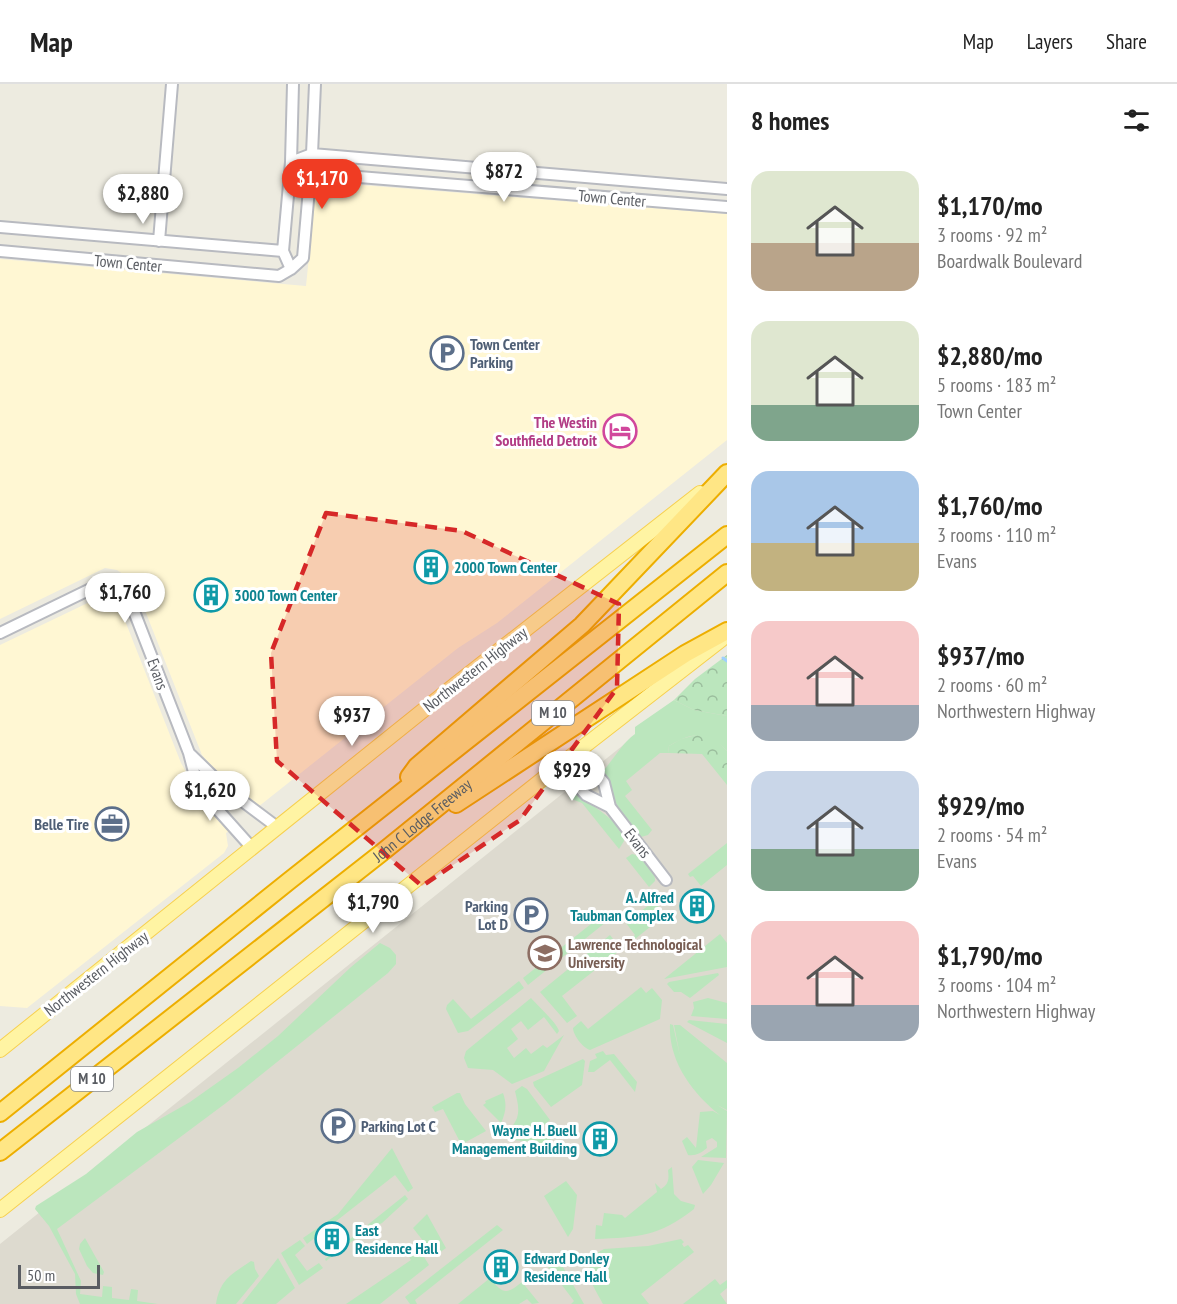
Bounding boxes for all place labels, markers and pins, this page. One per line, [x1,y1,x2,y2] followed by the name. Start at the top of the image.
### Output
[468,152,540,203] pin: $872
[273,159,371,210] pin: $1,170
[94,174,192,225] pin: $2,880
[470,334,540,372] place label: Town Center Parking
[429,335,465,371] parking icon: Town Center Parking
[495,412,597,450] place label: The Westin Southfield Detroit
[602,413,638,449] hotel icon: The Westin Southfield Detroit
[413,549,449,585] building icon: 2000 Town Center
[454,557,557,577] place label: 2000 Town Center
[76,573,174,624] pin: $1,760
[193,577,229,613] building icon: 3000 Town Center
[234,585,337,605] place label: 3000 Town Center
[316,696,388,747] pin: $937
[536,751,608,802] pin: $929
[161,771,259,822] pin: $1,620
[94,806,130,842] office icon: Belle Tire
[34,814,89,834] place label: Belle Tire
[324,883,422,934] pin: $1,790
[570,887,674,925] place label: A. Alfred Taubman Complex
[679,888,715,924] building icon: A. Alfred Taubman Complex
[465,896,508,934] place label: Parking Lot D
[513,897,549,933] parking icon: Parking Lot D
[568,934,702,972] place label: Lawrence Technological University
[527,935,563,971] school or university icon: Lawrence Technological University
[320,1108,356,1144] parking icon: Parking Lot C
[361,1116,437,1136] place label: Parking Lot C
[452,1120,577,1158] place label: Wayne H. Buell Management Building
[582,1121,618,1157] building icon: Wayne H. Buell Management Building
[355,1220,438,1258] place label: East Residence Hall
[314,1221,350,1257] building icon: East Residence Hall
[524,1248,610,1286] place label: Edward Donley Residence Hall
[483,1249,519,1285] building icon: Edward Donley Residence Hall

